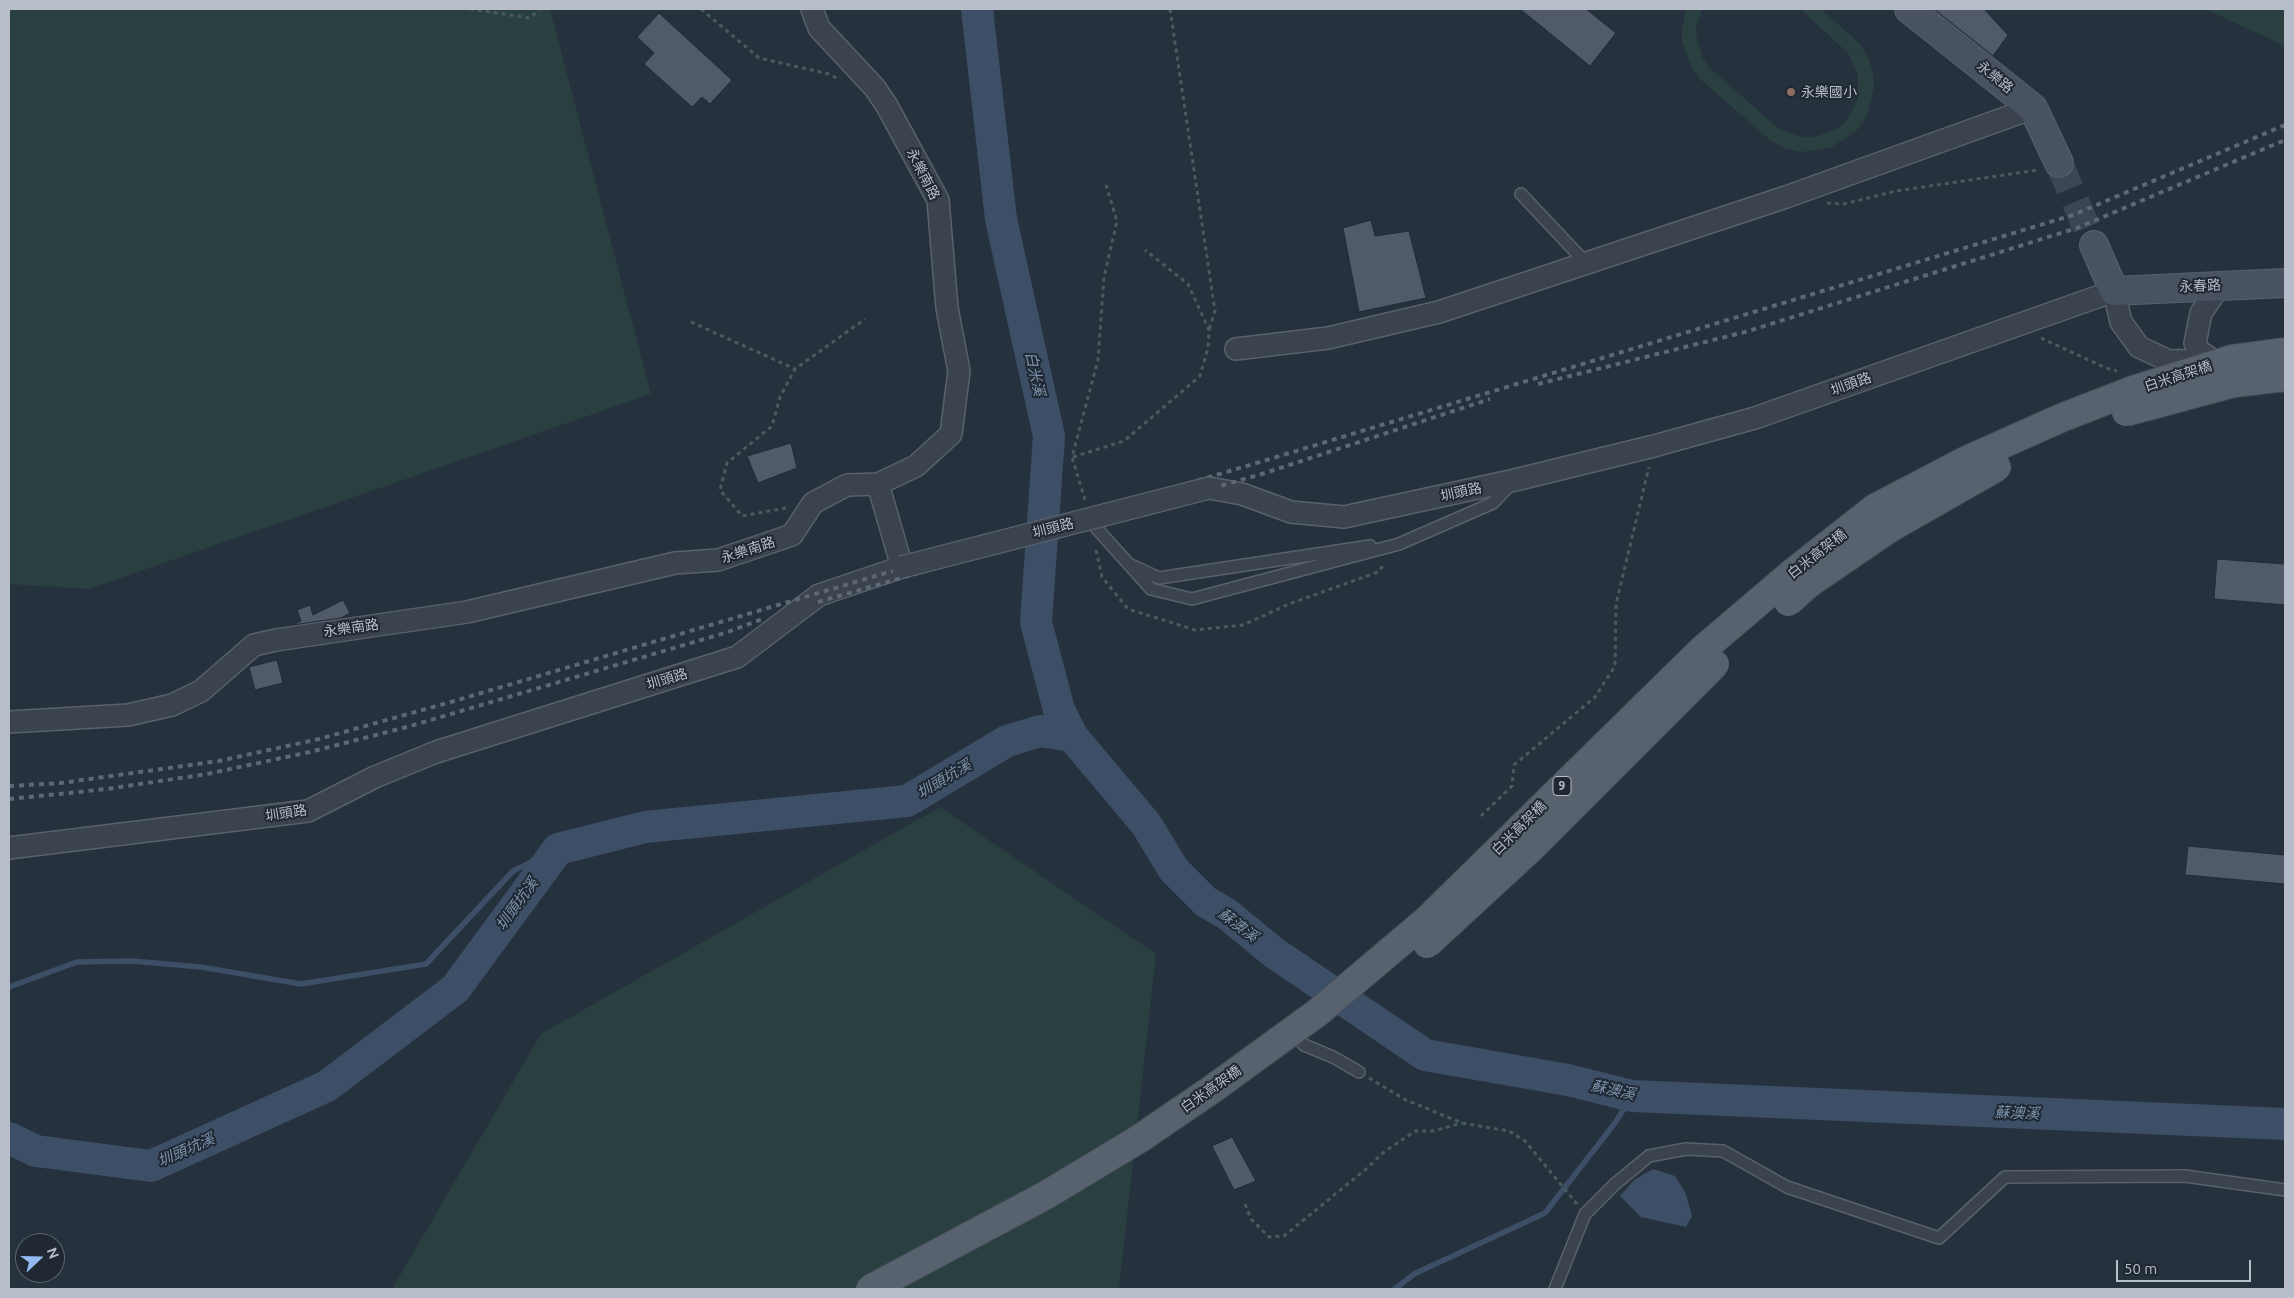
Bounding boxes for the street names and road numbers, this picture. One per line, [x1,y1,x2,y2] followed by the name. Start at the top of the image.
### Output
[1973,57,2017,97] street label: 永樂路
[903,145,943,203] street label: 永樂南路
[2179,277,2221,295] street label: 永春路
[2142,357,2214,395] street label: 白米高架橋
[1828,369,1874,399] street label: 圳頭路
[1439,479,1483,505] street label: 圳頭路
[1031,515,1075,541] street label: 圳頭路
[1784,526,1850,582] street label: 白米高架橋
[719,533,777,567] street label: 永樂南路
[322,616,380,640] street label: 永樂南路
[644,665,690,693] street label: 圳頭路
[1553,776,1571,796] road number: 9
[1488,797,1550,859] street label: 白米高架橋
[264,801,308,825] street label: 圳頭路
[1178,1062,1244,1116] street label: 白米高架橋

